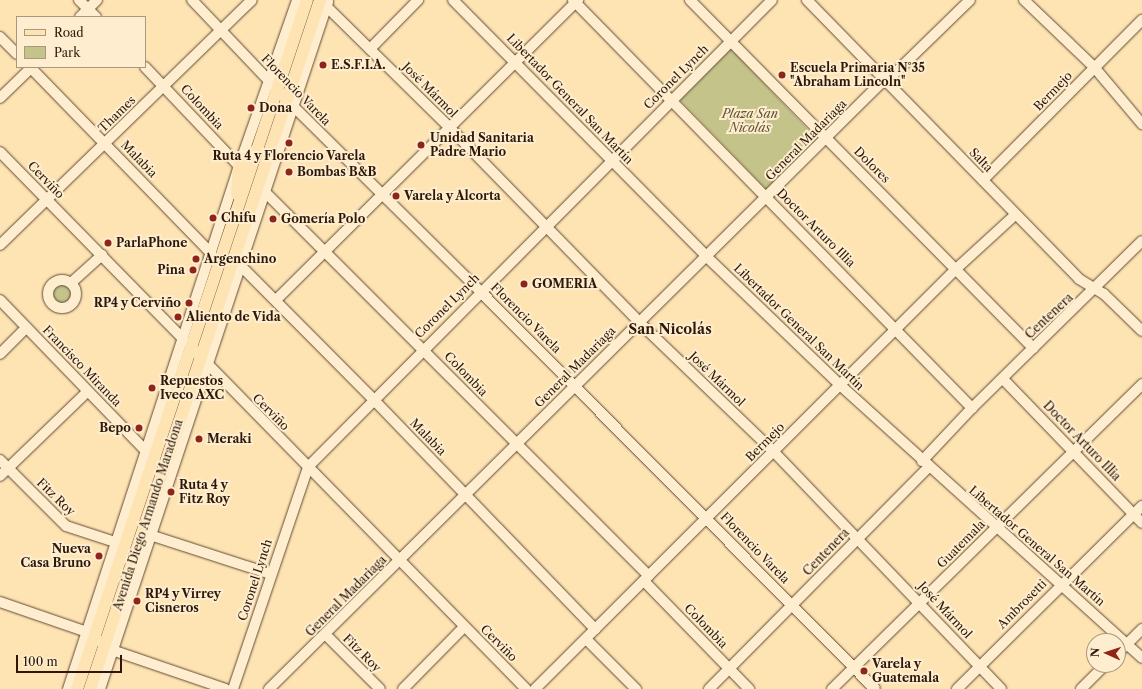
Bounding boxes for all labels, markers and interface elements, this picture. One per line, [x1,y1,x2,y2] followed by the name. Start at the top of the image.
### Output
[16,16,146,68] legend
[54,25,84,40] text: Road
[504,31,636,167] street label: Libertador General San Martín
[641,42,711,112] street label: Coronel Lynch
[54,45,80,60] text: Park
[258,51,334,129] street label: Florencio Varela
[331,58,386,72] place label: E.S.F.I.A.
[399,59,461,121] street label: José Mármol
[318,60,328,70] marker: E.S.F.I.A.
[790,61,925,89] place label: Escuela Primaria N°35 "Abraham Lincoln"
[1031,68,1075,114] street label: Bermejo
[777,70,787,80] marker: Escuela Primaria N°35 "Abraham Lincoln"
[178,82,226,132] street label: Colombia
[95,93,139,135] street label: Thames
[763,97,849,183] street label: General Madariaga
[259,101,292,115] place label: Dona
[246,103,256,113] marker: Dona
[722,107,778,135] park label: Plaza San Nicolás
[430,131,534,159] place label: Unidad Sanitaria Padre Mario
[118,138,160,180] street label: Malabia
[284,138,294,148] marker: Ruta 4 y Florencio Varela
[415,139,427,151] marker: Unidad Sanitaria Padre Mario
[851,144,893,186] street label: Dolores
[966,145,996,175] street label: Salta
[212,149,366,163] place label: Ruta 4 y Florencio Varela
[25,158,67,202] street label: Cerviño
[297,165,376,179] place label: Bombas B&B
[284,167,294,177] marker: Bombas B&B
[773,185,859,271] street label: Doctor Arturo Illia
[404,189,502,203] place label: Varela y Alcorta
[391,191,401,201] marker: Varela y Alcorta
[221,211,256,225] place label: Chifu
[281,212,365,226] place label: Gomería Polo
[208,213,218,223] marker: Chifu
[268,214,278,224] marker: Gomería Polo
[116,236,187,250] place label: ParlaPhone
[103,238,113,248] marker: ParlaPhone
[204,252,276,266] place label: Argenchino
[191,254,201,264] marker: Argenchino
[731,261,867,393] street label: Libertador General San Martín
[157,263,185,277] place label: Pina
[188,265,198,275] marker: Pina
[412,271,482,341] street label: Coronel Lynch
[532,277,597,291] place label: GOMERIA
[519,279,529,289] marker: GOMERIA
[488,280,564,356] street label: Florencio Varela
[1022,290,1076,342] street label: Centenera
[93,296,181,310] place label: RP4 y Cerviño
[184,298,194,308] marker: RP4 y Cerviño
[186,310,281,324] place label: Aliento de Vida
[173,312,183,322] marker: Aliento de Vida
[628,321,712,337] district label: San Nicolás
[40,323,124,409] street label: Francisco Miranda
[532,324,618,410] street label: General Madariaga
[441,349,491,399] street label: Colombia
[686,349,748,409] street label: José Mármol
[160,374,225,402] place label: Repuestos Iveco AXC
[147,383,157,393] marker: Repuestos Iveco AXC
[250,391,292,433] street label: Cerviño
[1040,398,1124,484] street label: Doctor Arturo Illia
[407,416,449,458] street label: Malabia
[110,417,186,613] street label: Avenida Diego Armando Maradona
[743,420,787,464] street label: Bermejo
[99,421,131,435] place label: Bepo
[134,423,144,433] marker: Bepo
[207,432,252,446] place label: Meraki
[194,434,204,444] marker: Meraki
[34,475,78,519] street label: Fitz Roy
[179,478,230,506] place label: Ruta 4 y Fitz Roy
[966,483,1108,609] street label: Libertador General San Martín
[166,487,176,497] marker: Ruta 4 y Fitz Roy
[717,509,793,587] street label: Florencio Varela
[934,517,988,571] street label: Guatemala
[800,525,852,579] street label: Centenera
[235,537,275,623] street label: Coronel Lynch
[20,542,91,570] place label: Nueva Casa Bruno
[94,551,104,561] marker: Nueva Casa Bruno
[303,553,389,639] street label: General Madariaga
[994,576,1050,632] street label: Ambrosetti
[915,579,975,641] street label: José Mármol
[145,587,222,615] place label: RP4 y Virrey Cisneros
[132,596,142,606] marker: RP4 y Virrey Cisneros
[681,601,731,651] street label: Colombia
[478,622,520,664] street label: Cerviño
[340,631,384,675] street label: Fitz Roy
[1086,633,1126,673] north arrow
[18,647,124,673] scale bar
[1088,647,1102,658] text: N
[23,654,58,669] text: 100 m
[872,657,939,685] place label: Varela y Guatemala
[859,666,869,676] marker: Varela y Guatemala

